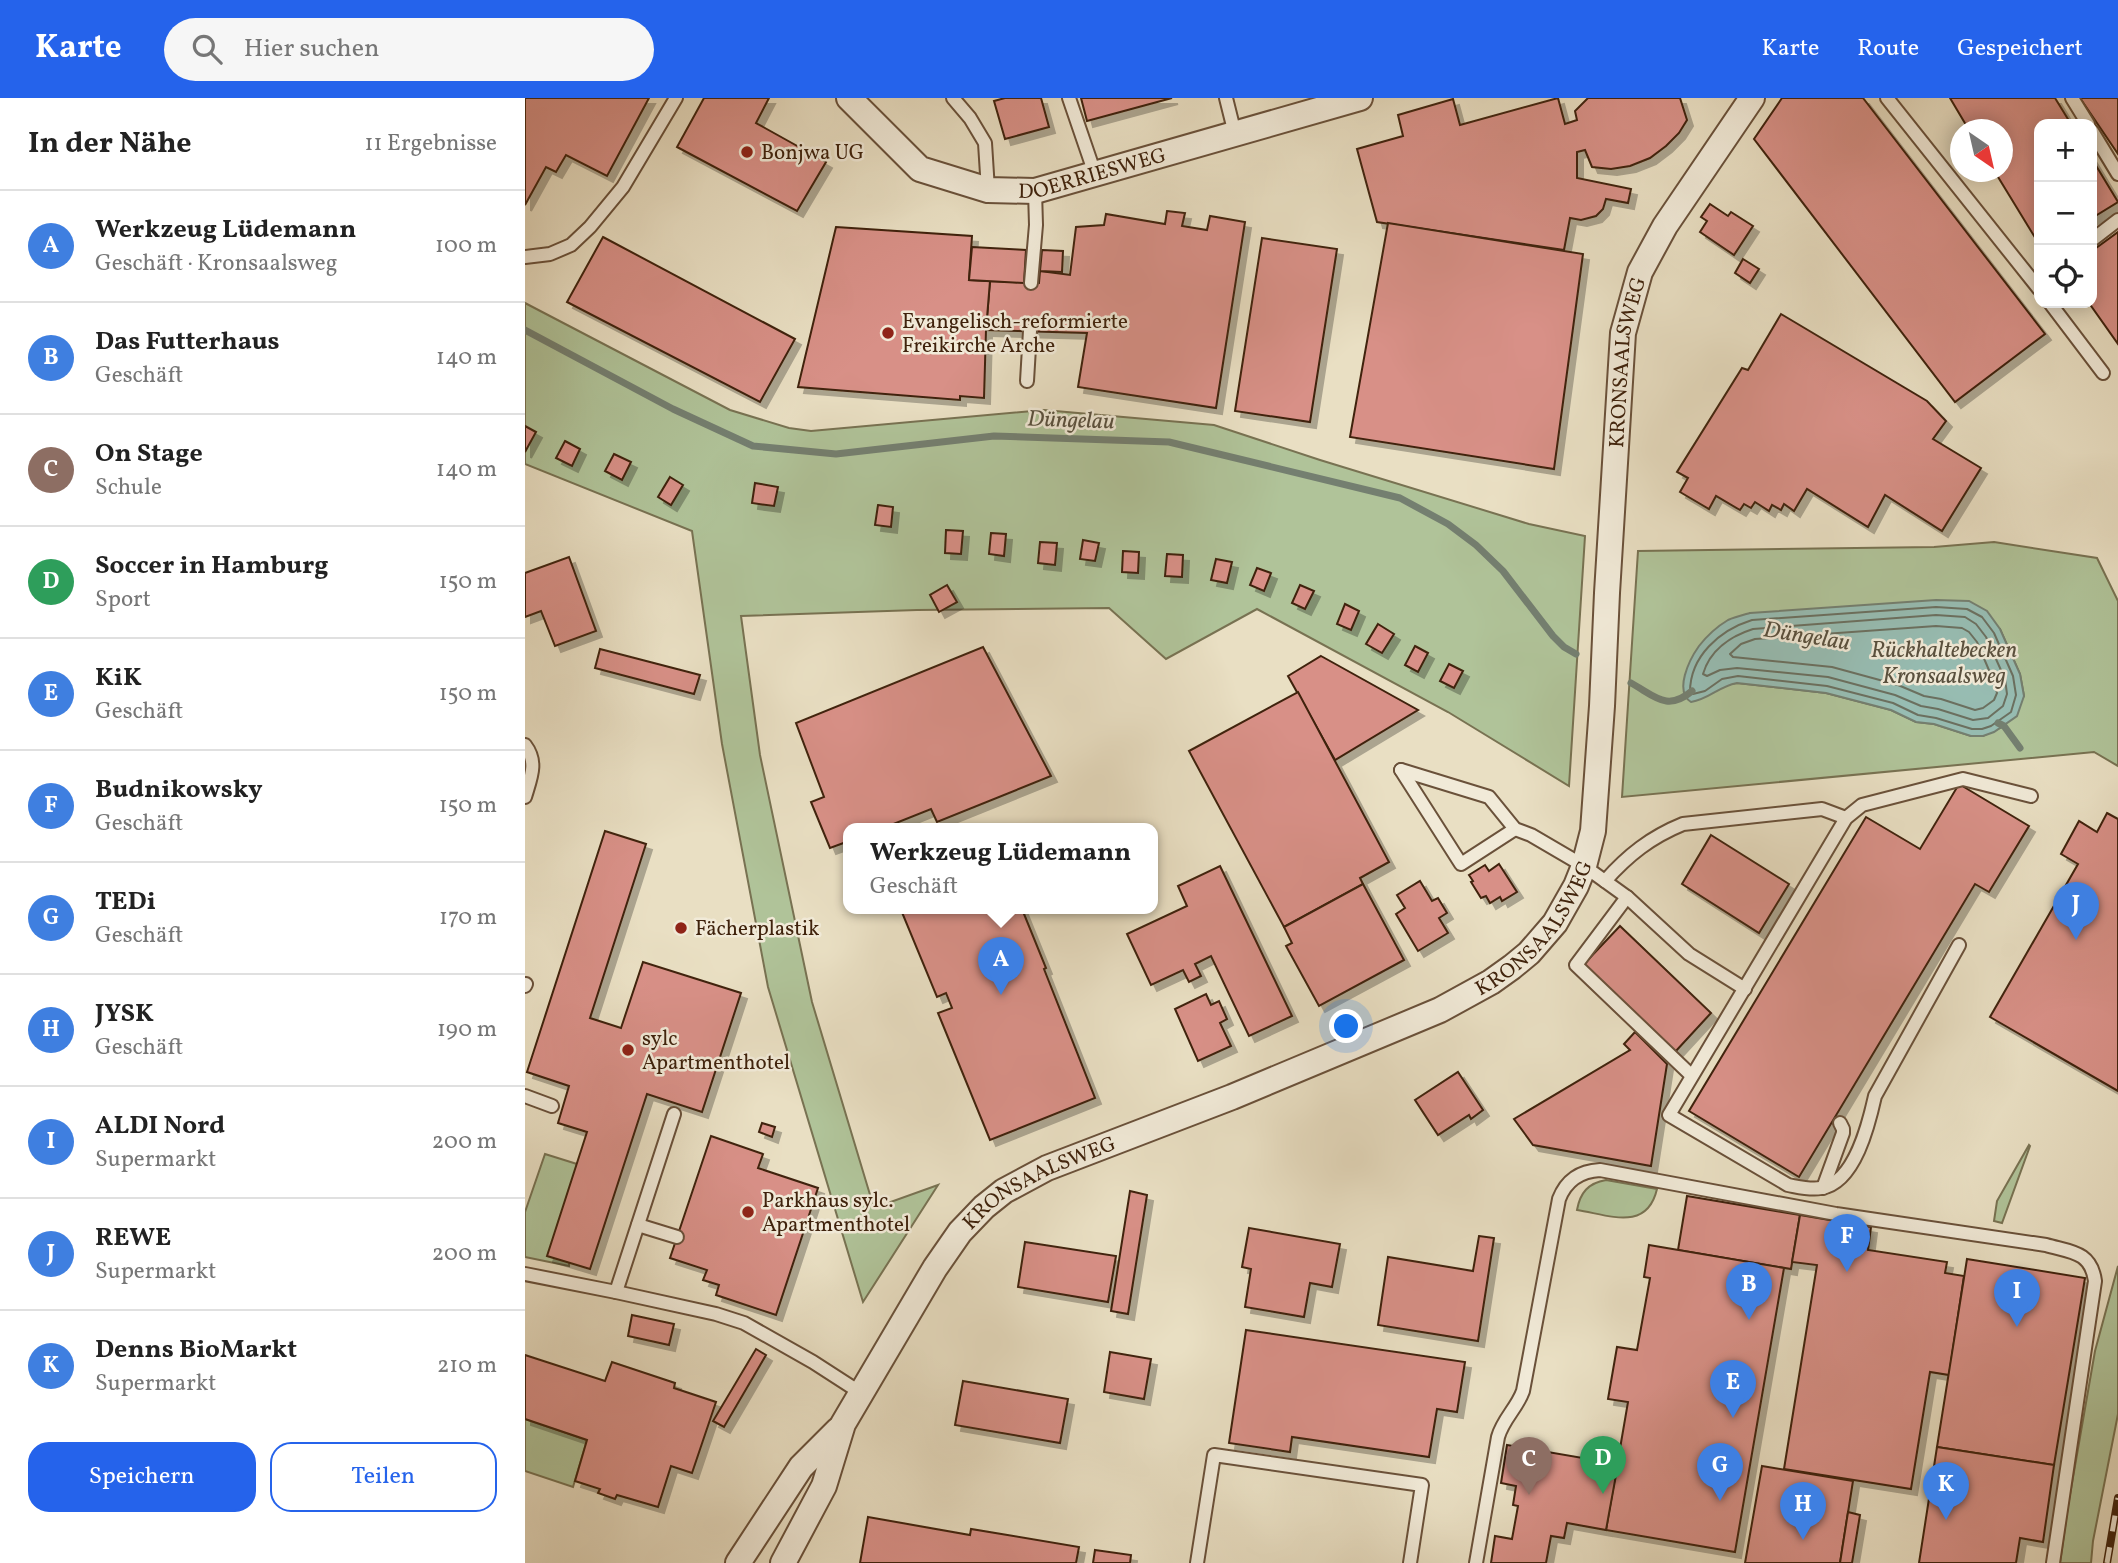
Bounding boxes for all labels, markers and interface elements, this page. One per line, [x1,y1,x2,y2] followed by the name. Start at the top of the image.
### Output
[164,18,654,81] search box
[35,26,122,72] text: Karte
[188,30,226,68] icon: search
[244,31,380,67] text: Hier suchen
[1762,32,1819,66] text: Karte
[1857,32,1919,66] text: Route
[1957,32,2083,66] text: Gespeichert
[1950,119,2013,182] north arrow
[2034,119,2097,308] map controls
[2034,119,2097,182] button: +
[28,123,192,165] text: In der Nähe
[365,128,497,160] text: 11 Ergebnisse
[761,139,864,168] place label: Bonjwa UG
[1018,141,1170,207] street label: DOERRIESWEG
[739,144,755,160] marker: Bonjwa UG
[2034,182,2097,245] button: −
[95,212,356,248] text: Werkzeug Lüdemann
[43,230,59,262] text: A
[435,230,497,262] text: 100 m
[2034,245,2097,308] button: locate
[95,248,337,280] text: Geschäft · Kronsaalsweg
[1603,274,1654,449] street label: KRONSAALSWEG
[902,308,1128,361] place label: Evangelisch-reformierte Freikirche Arche
[95,324,280,360] text: Das Futterhaus
[880,325,896,341] marker: Evangelisch-reformierte Freikirche Arche
[43,342,59,374] text: B
[436,342,497,374] text: 140 m
[95,360,183,392] text: Geschäft
[1027,403,1115,439] water label: Düngelau
[95,436,203,472] text: On Stage
[44,454,58,486] text: C
[436,454,497,486] text: 140 m
[95,472,162,504] text: Schule
[95,548,329,584] text: Soccer in Hamburg
[43,566,59,598] text: D
[439,566,497,598] text: 150 m
[95,584,151,616] text: Sport
[1761,614,1852,660] water label: Düngelau
[1871,635,2017,693] water label: Rückhaltebecken Kronsaalsweg
[95,660,142,696] text: KiK
[44,678,58,710] text: E
[439,678,497,710] text: 150 m
[95,696,183,728] text: Geschäft
[95,772,263,808] text: Budnikowsky
[44,790,58,822] text: F
[439,790,497,822] text: 150 m
[95,808,183,840] text: Geschäft
[843,823,1158,914] popup
[870,835,1131,871] text: Werkzeug Lüdemann
[1471,857,1601,1004] street label: KRONSAALSWEG
[870,871,958,903] text: Geschäft
[2053,882,2099,940] pin: J
[95,884,156,920] text: TEDi
[43,902,59,934] text: G
[439,902,497,934] text: 170 m
[695,915,820,944] place label: Fächerplastik
[95,920,183,952] text: Geschäft
[673,920,689,936] marker: Fächerplastik
[978,937,1024,995] pin: A
[95,996,154,1032] text: JYSK
[1329,1009,1363,1043] your location
[42,1014,60,1046] text: H
[437,1014,497,1046] text: 190 m
[642,1025,790,1078] place label: sylc Apartmenthotel
[95,1032,183,1064] text: Geschäft
[620,1042,636,1058] marker: sylc Apartmenthotel
[95,1108,225,1144] text: ALDI Nord
[47,1126,55,1158] text: I
[432,1126,497,1158] text: 200 m
[957,1130,1120,1237] street label: KRONSAALSWEG
[95,1144,216,1176] text: Supermarkt
[762,1187,910,1240] place label: Parkhaus sylc. Apartmenthotel
[740,1204,756,1220] marker: Parkhaus sylc. Apartmenthotel
[1824,1214,1870,1272] pin: F
[95,1220,171,1256] text: REWE
[47,1238,55,1270] text: J
[432,1238,497,1270] text: 200 m
[95,1256,216,1288] text: Supermarkt
[1726,1262,1772,1320] pin: B
[1994,1269,2040,1327] pin: I
[95,1332,297,1368] text: Denns BioMarkt
[43,1350,59,1382] text: K
[437,1350,497,1382] text: 210 m
[1710,1360,1756,1418] pin: E
[95,1368,216,1400] text: Supermarkt
[1580,1436,1626,1494] pin: D
[1506,1437,1552,1495] pin: C
[28,1442,256,1512] button: Speichern
[270,1442,497,1512] button: Teilen
[1697,1443,1743,1501] pin: G
[1923,1462,1969,1520] pin: K
[1780,1482,1826,1540] pin: H

